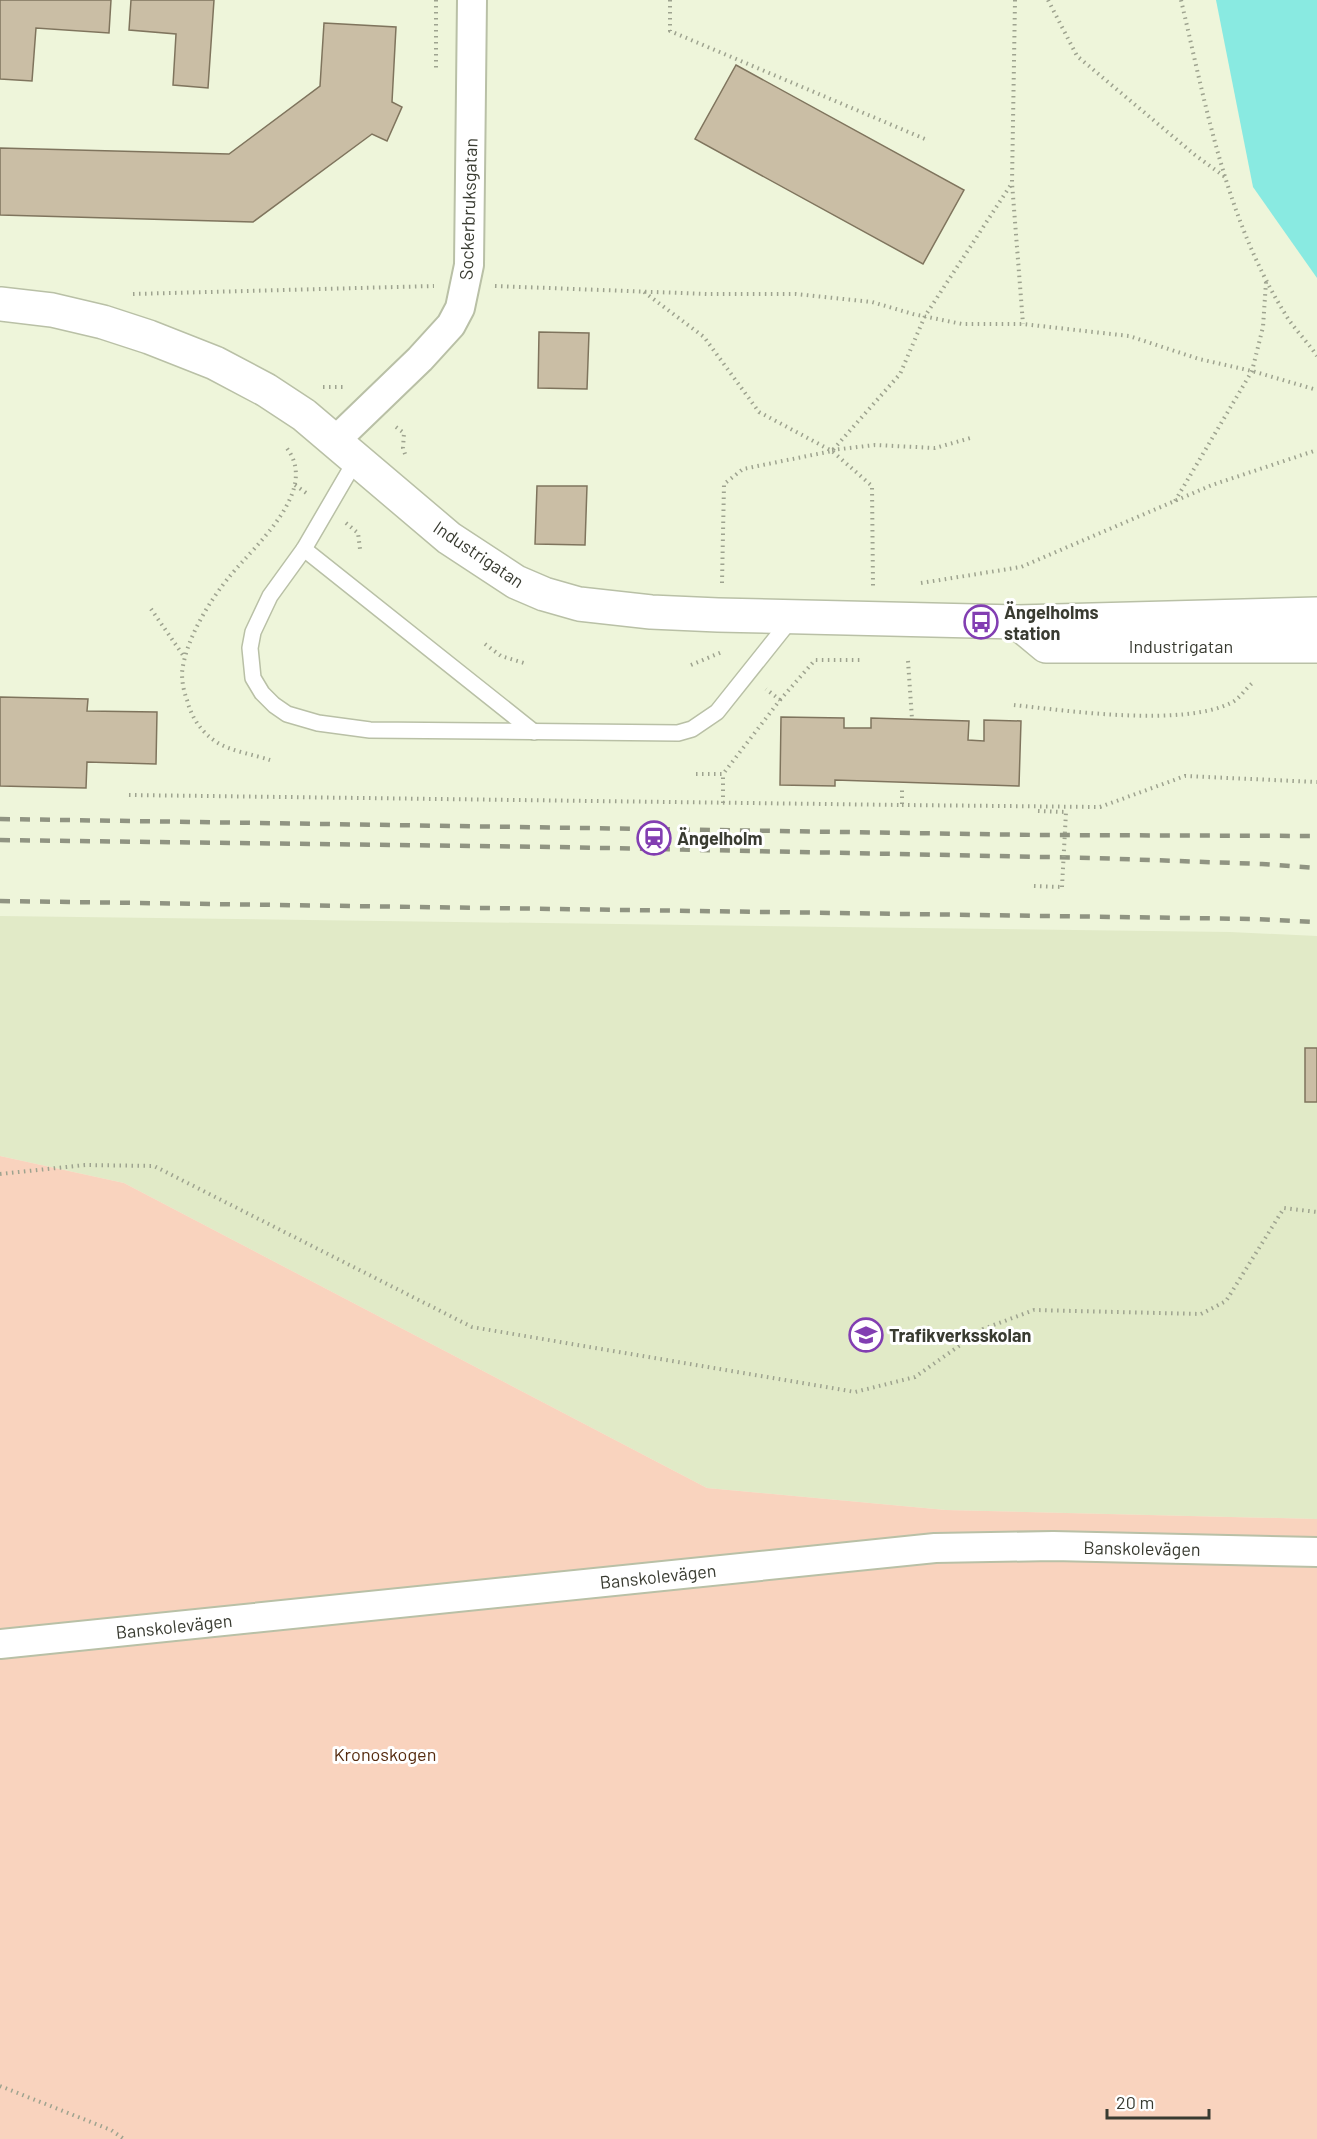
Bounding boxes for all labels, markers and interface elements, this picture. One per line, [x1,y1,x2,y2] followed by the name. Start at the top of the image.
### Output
[455,137,481,281] street label: Sockerbruksgatan
[430,516,528,592] street label: Industrigatan
[1004,601,1098,644] place label: Ängelholms station
[963,604,999,640] bus stop icon: Ängelholms station
[1129,635,1233,657] street label: Industrigatan
[636,820,672,856] station icon: Ängelholm
[677,827,762,849] place label: Ängelholm
[848,1317,884,1353] school or university icon: Trafikverksskolan
[889,1324,1031,1346] place label: Trafikverksskolan
[1083,1536,1201,1560] street label: Banskolevägen
[599,1559,717,1593] street label: Banskolevägen
[115,1609,233,1643] street label: Banskolevägen
[334,1743,436,1765] park label: Kronoskogen
[1107,2082,1209,2120] scale bar
[1116,2091,1154,2113] text: 20 m

